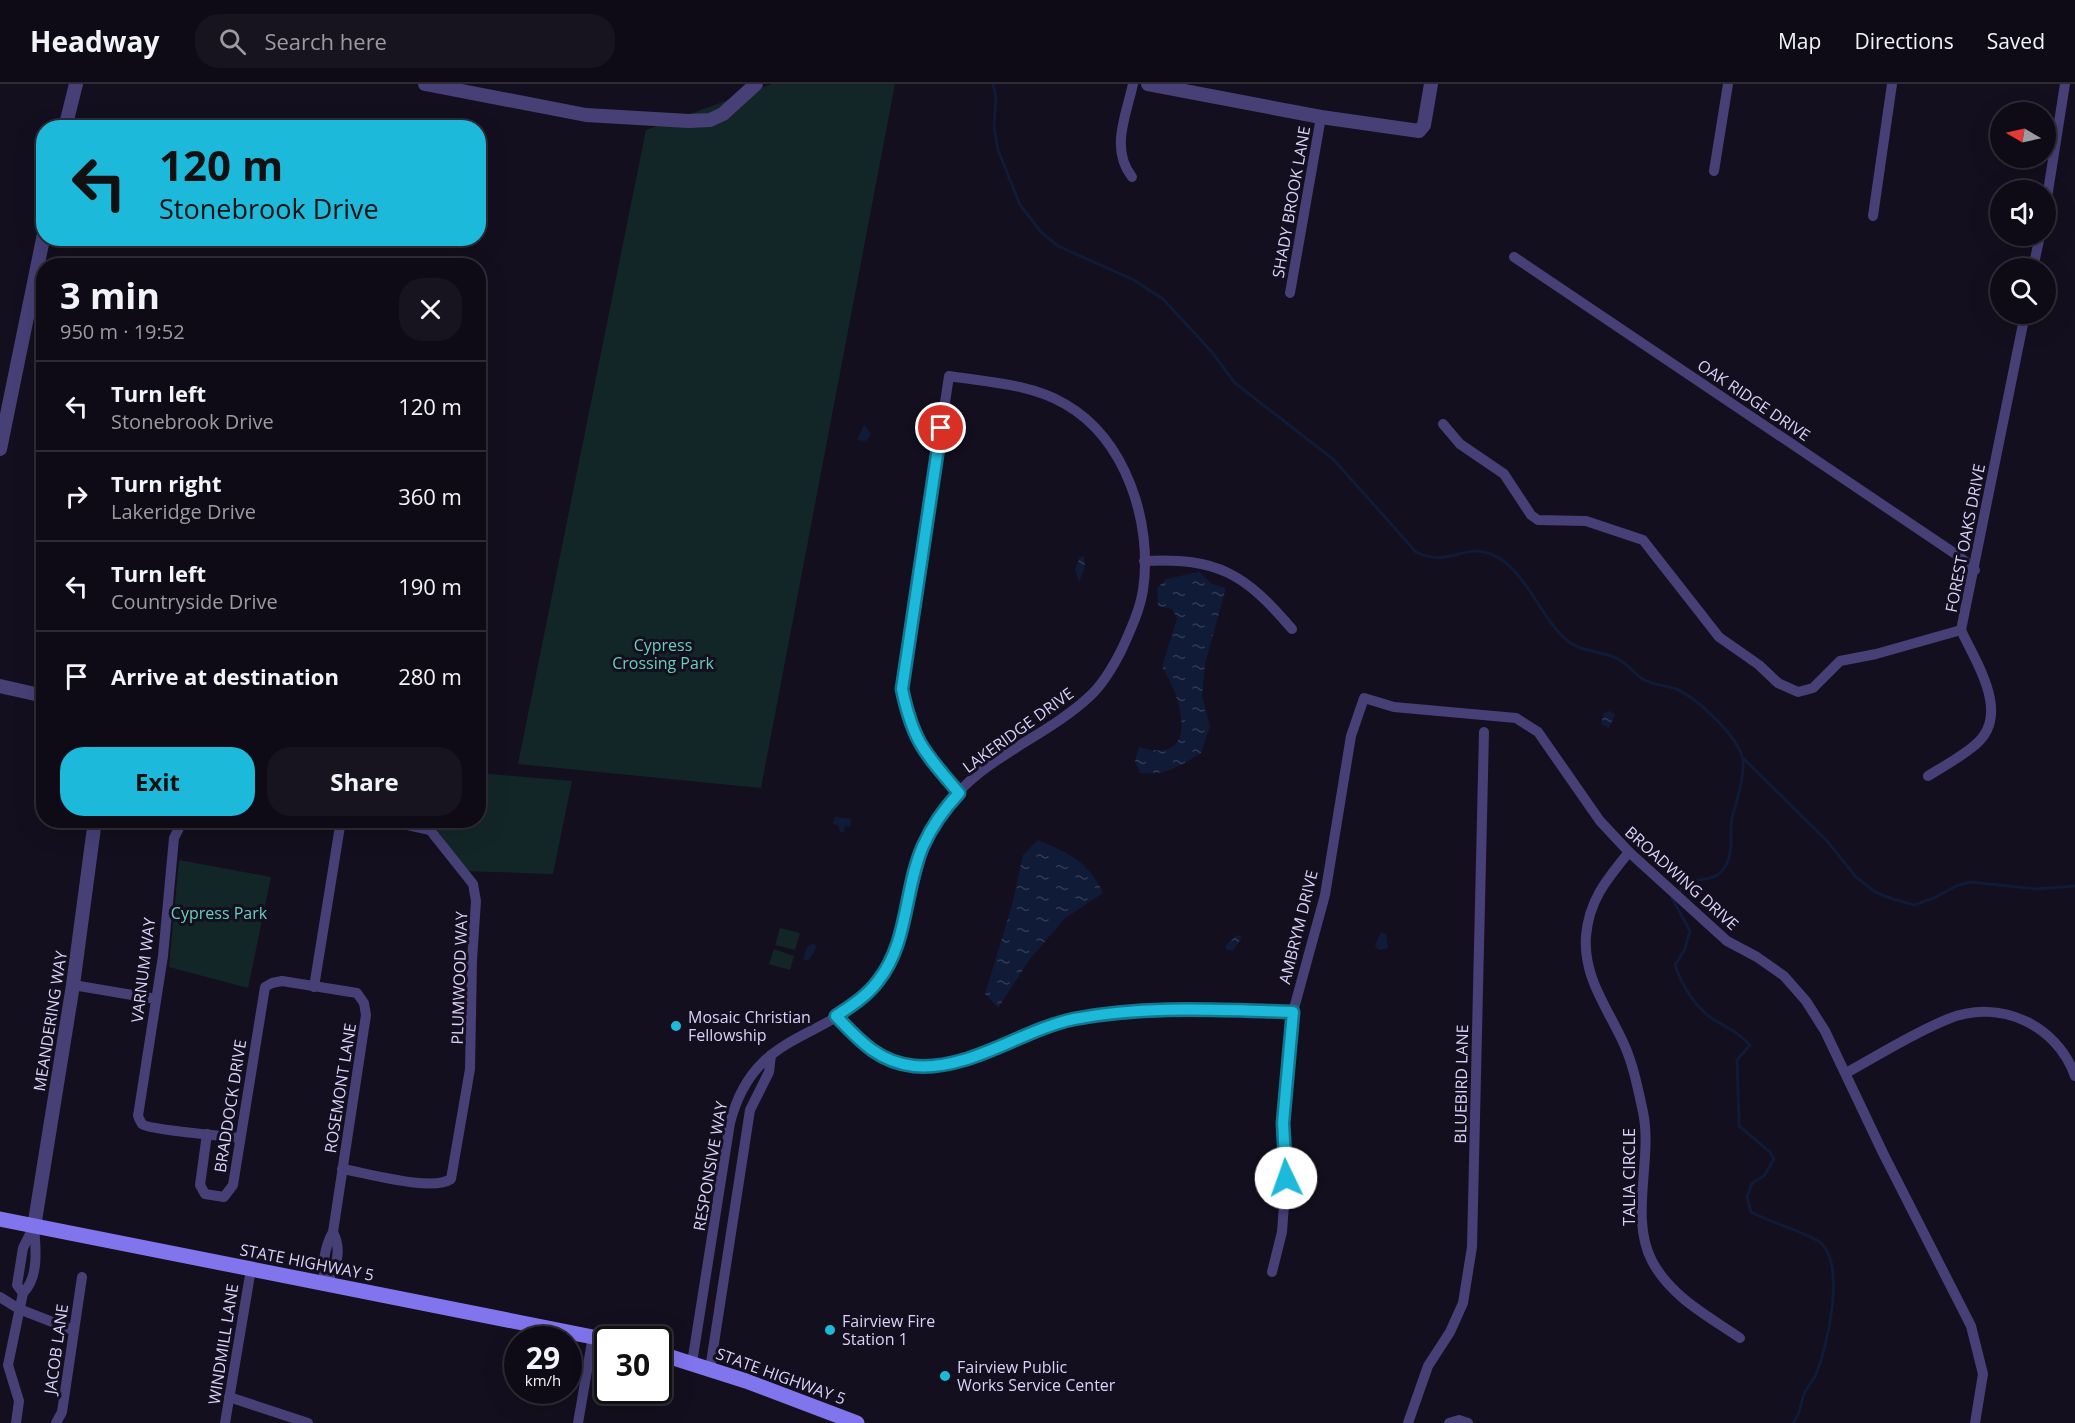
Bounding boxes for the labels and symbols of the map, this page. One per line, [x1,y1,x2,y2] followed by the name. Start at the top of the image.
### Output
[1990,102,2056,168] north arrow
[1267,124,1315,280] street label: SHADY BROOK LANE
[1693,354,1815,446] street label: OAK RIDGE DRIVE
[915,402,966,453] pin
[1940,462,1990,614] street label: FOREST OAKS DRIVE
[612,634,714,674] park label: Cypress Crossing Park
[958,682,1078,778] street label: LAKERIDGE DRIVE
[1620,821,1744,935] street label: BROADWING DRIVE
[1273,868,1323,986] street label: AMBRYM DRIVE
[171,902,268,924] park label: Cypress Park
[446,911,472,1045] street label: PLUMWOOD WAY
[126,916,160,1024] street label: VARNUM WAY
[28,949,72,1093] street label: MEANDERING WAY
[688,1006,811,1046] place label: Mosaic Christian Fellowship
[669,1019,683,1033] marker: Mosaic Christian Fellowship
[319,1021,361,1155] street label: ROSEMONT LANE
[1449,1024,1473,1144] street label: BLUEBIRD LANE
[209,1038,251,1174] street label: BRADDOCK DRIVE
[688,1099,732,1233] street label: RESPONSIVE WAY
[1618,1128,1640,1226] street label: TALIA CIRCLE
[1254,1146,1318,1210] position arrow
[238,1238,376,1286] street label: STATE HIGHWAY 5
[203,1282,243,1406] street label: WINDMILL LANE
[39,1302,73,1397] street label: JACOB LANE
[842,1310,935,1350] place label: Fairview Fire Station 1
[823,1323,837,1337] marker: Fairview Fire Station 1
[594,1326,672,1404] speed limit sign: 30
[713,1342,849,1410] street label: STATE HIGHWAY 5
[957,1356,1116,1396] place label: Fairview Public Works Service Center
[938,1369,952,1383] marker: Fairview Public Works Service Center

